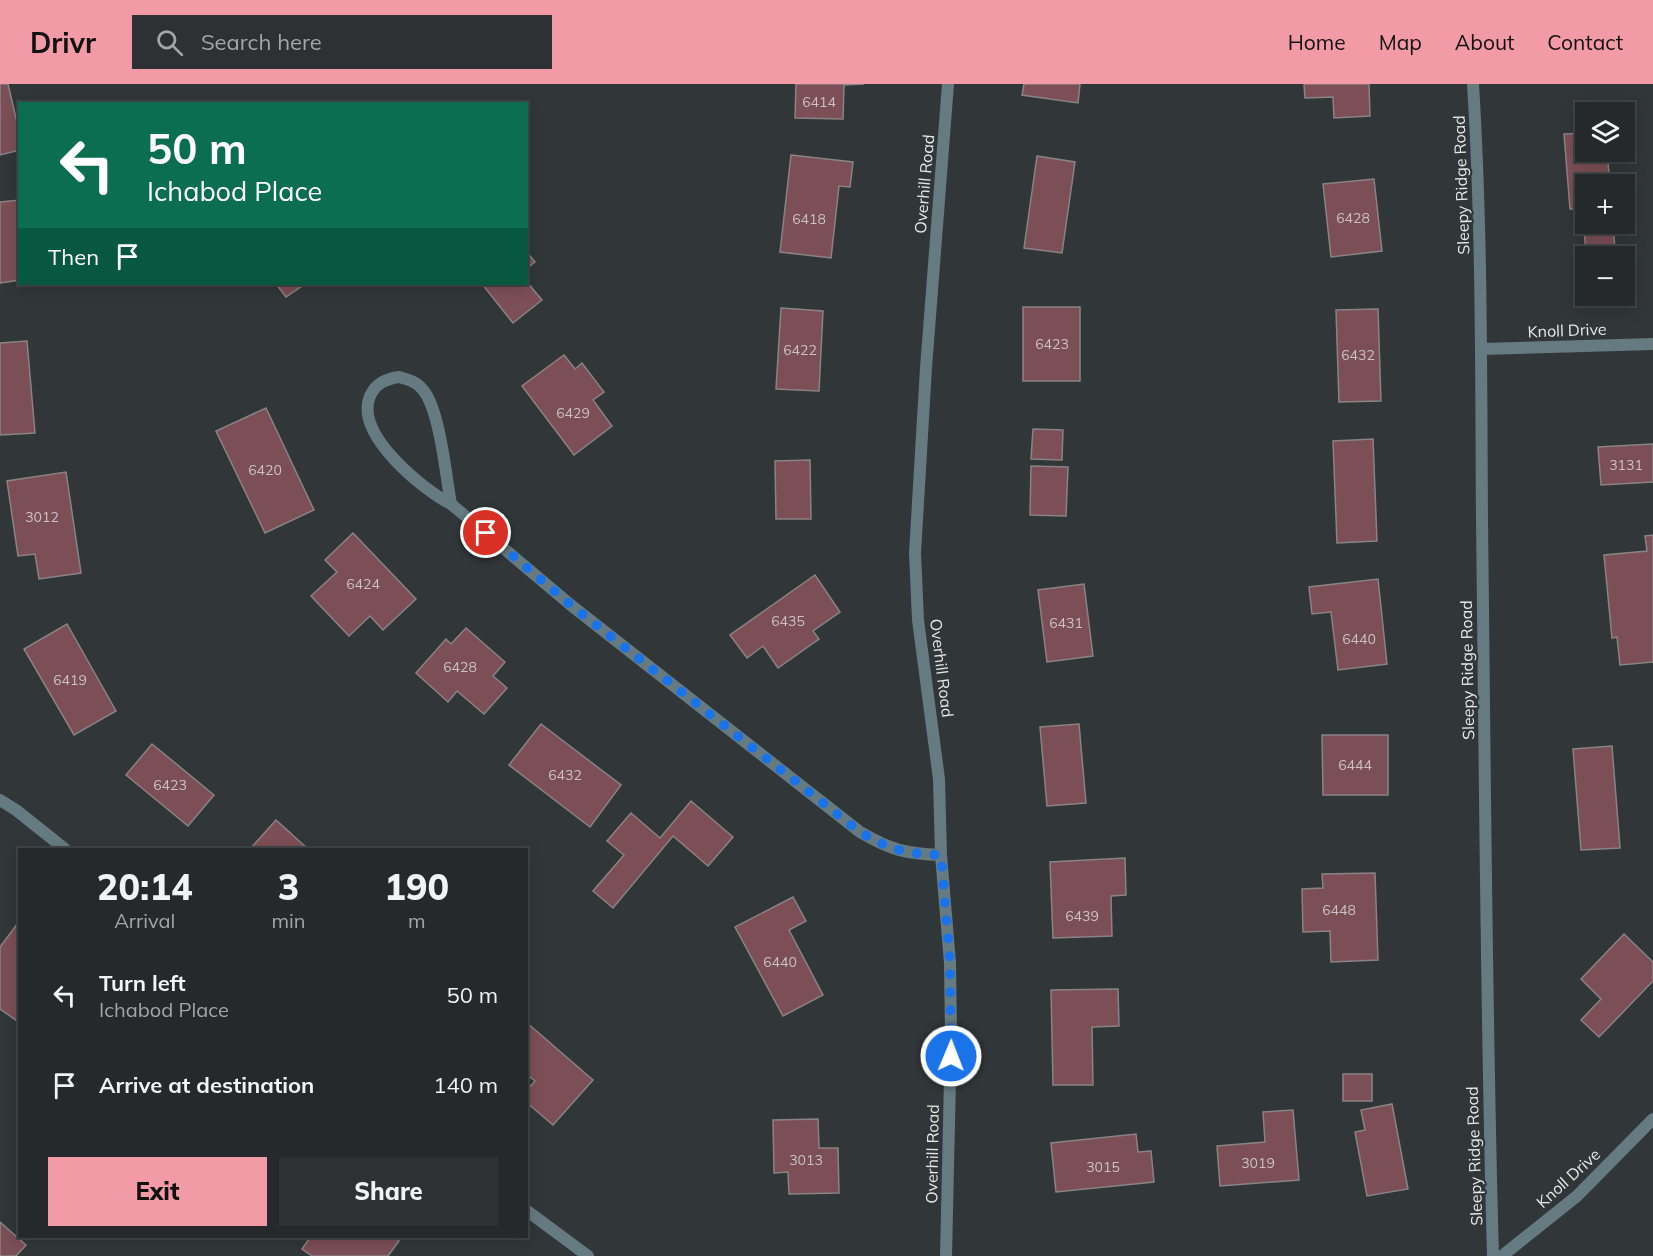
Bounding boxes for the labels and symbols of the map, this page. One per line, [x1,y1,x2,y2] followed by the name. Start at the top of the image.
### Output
[802,93,836,111] house number: 6414
[1449,115,1473,255] street label: Sleepy Ridge Road
[910,134,938,234] street label: Overhill Road
[1336,209,1370,227] house number: 6428
[792,210,826,228] house number: 6418
[1527,319,1607,341] street label: Knoll Drive
[1035,335,1069,353] house number: 6423
[783,341,817,359] house number: 6422
[1341,346,1375,364] house number: 6432
[556,404,590,422] house number: 6429
[1609,456,1643,474] house number: 3131
[248,461,282,479] house number: 6420
[460,507,511,558] pin
[25,508,59,526] house number: 3012
[346,575,380,593] house number: 6424
[1456,600,1478,740] street label: Sleepy Ridge Road
[771,612,805,630] house number: 6435
[1049,614,1083,632] house number: 6431
[926,617,958,719] street label: Overhill Road
[1342,630,1376,648] house number: 6440
[443,658,477,676] house number: 6428
[53,671,87,689] house number: 6419
[1338,756,1372,774] house number: 6444
[548,766,582,784] house number: 6432
[153,776,187,794] house number: 6423
[1322,901,1356,919] house number: 6448
[1065,907,1099,925] house number: 6439
[763,953,797,971] house number: 6440
[919,1024,983,1088] position arrow
[1462,1086,1486,1226] street label: Sleepy Ridge Road
[921,1104,943,1204] street label: Overhill Road
[1532,1144,1604,1212] street label: Knoll Drive
[789,1151,823,1169] house number: 3013
[1241,1154,1275,1172] house number: 3019
[1086,1158,1120,1176] house number: 3015

